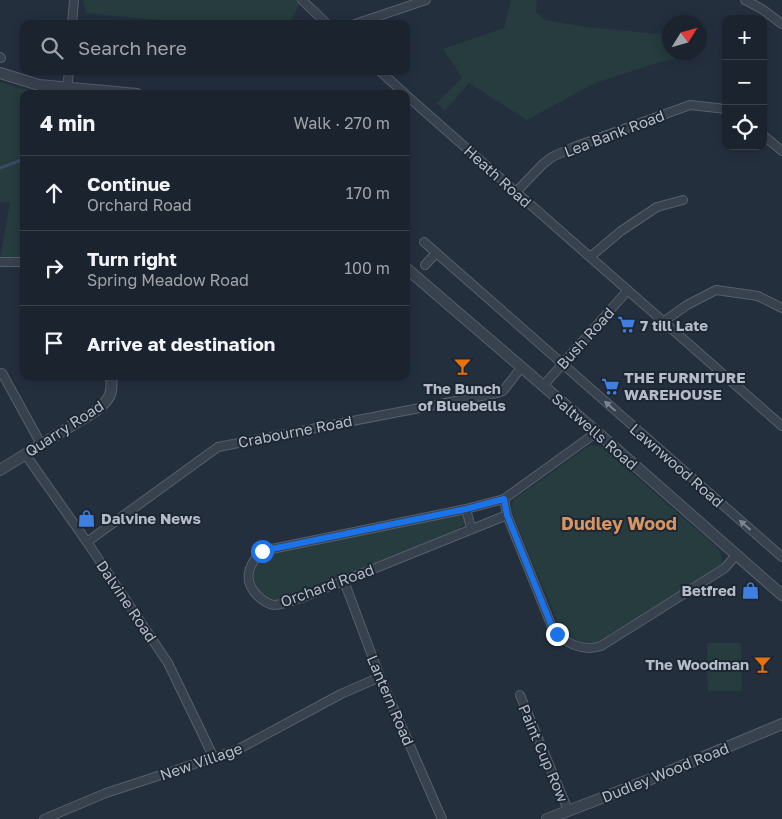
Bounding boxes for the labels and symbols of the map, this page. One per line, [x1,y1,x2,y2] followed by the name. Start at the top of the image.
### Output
[662,15,707,60] north arrow
[561,106,667,160] street label: Lea Bank Road
[461,141,535,211] street label: Heath Road
[553,303,617,373] street label: Bush Road
[616,315,636,335] supermarket icon: 7 till Late
[640,316,708,334] place label: 7 till Late
[452,357,472,377] bar icon: The Bunch of Bluebells
[624,368,746,403] place label: THE FURNITURE WAREHOUSE
[600,376,620,396] supermarket icon: THE FURNITURE WAREHOUSE
[418,379,506,414] place label: The Bunch of Bluebells
[549,389,641,473] street label: Saltwells Road
[21,396,107,460] street label: Quarry Road
[605,400,617,412] one-way arrow
[236,411,354,451] street label: Crabourne Road
[627,420,727,510] street label: Lawnwood Road
[77,508,97,528] shop icon: Dalvine News
[101,509,201,527] place label: Dalvine News
[561,512,677,534] district label: Dudley Wood
[740,519,752,531] one-way arrow
[251,540,274,563] route start
[93,557,161,645] street label: Dalvine Road
[278,560,376,610] street label: Orchard Road
[740,580,760,600] shop icon: Betfred
[681,581,736,599] place label: Betfred
[546,623,569,646] route end
[364,652,418,748] street label: Lantern Road
[753,654,773,674] bar icon: The Woodman
[645,655,749,673] place label: The Woodman
[515,701,573,805] street label: Paint Cup Row
[157,738,245,783] street label: New Village
[599,738,731,806] street label: Dudley Wood Road

